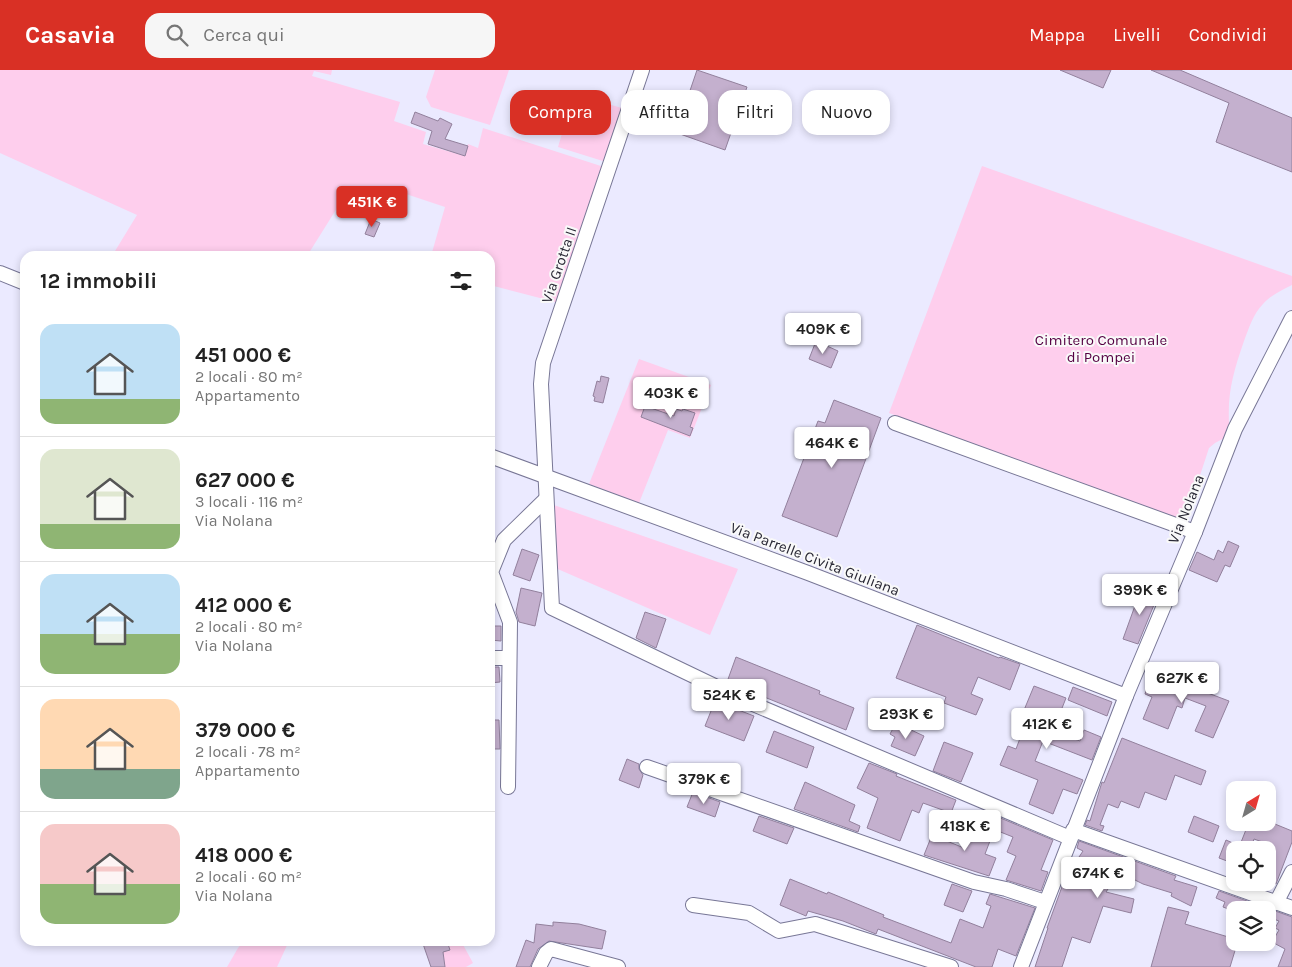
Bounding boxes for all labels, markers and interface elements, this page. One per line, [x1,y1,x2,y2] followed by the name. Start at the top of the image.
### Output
[145,13,495,58] search box
[25,21,115,49] text: Casavia
[163,21,191,49] icon: search
[203,24,285,46] text: Cerca qui
[1029,24,1085,46] text: Mappa
[1113,24,1161,46] text: Livelli
[1189,24,1267,46] text: Condividi
[510,90,611,135] chip: Compra
[621,90,708,135] chip: Affitta
[718,90,792,135] chip: Filtri
[802,90,890,135] chip: Nuovo
[331,186,413,228] pin: 451K €
[347,192,397,211] text: 451K €
[538,224,580,306] street label: Via Grotta II
[447,267,475,295] icon: filters
[40,269,157,293] text: 12 immobili
[782,312,864,355] pin: 409K €
[796,319,850,338] text: 409K €
[1035,331,1167,366] park label: Cimitero Comunale di Pompei
[195,343,291,367] text: 451 000 €
[80,344,140,404] icon: home
[195,367,303,386] text: 2 locali · 80 m²
[630,376,712,419] pin: 403K €
[644,383,698,402] text: 403K €
[195,386,300,405] text: Appartamento
[791,426,873,469] pin: 464K €
[805,433,859,452] text: 464K €
[195,468,295,492] text: 627 000 €
[80,469,140,529] icon: home
[1164,472,1208,546] street label: Via Nolana
[195,492,303,511] text: 3 locali · 116 m²
[195,511,273,530] text: Via Nolana
[728,518,902,600] street label: Via Parrelle Civita Giuliana
[1099,574,1181,616] pin: 399K €
[1113,580,1167,599] text: 399K €
[195,593,291,617] text: 412 000 €
[80,594,140,654] icon: home
[195,617,303,636] text: 2 locali · 80 m²
[195,636,273,655] text: Via Nolana
[1141,662,1223,704] pin: 627K €
[1156,668,1208,687] text: 627K €
[688,678,770,721] pin: 524K €
[702,685,756,704] text: 524K €
[865,698,947,740] pin: 293K €
[879,704,933,723] text: 293K €
[1006,708,1088,750] pin: 412K €
[1022,714,1072,733] text: 412K €
[195,718,295,742] text: 379 000 €
[80,719,140,779] icon: home
[195,742,301,761] text: 2 locali · 78 m²
[195,761,300,780] text: Appartamento
[663,762,745,805] pin: 379K €
[678,769,730,788] text: 379K €
[1226,781,1276,831] north arrow
[1226,781,1276,951] map controls
[924,810,1006,852] pin: 418K €
[940,816,990,835] text: 418K €
[1226,841,1276,891] button: locate
[195,843,292,867] text: 418 000 €
[80,844,140,904] icon: home
[1057,856,1139,899] pin: 674K €
[1072,863,1124,882] text: 674K €
[195,867,302,886] text: 2 locali · 60 m²
[195,886,273,905] text: Via Nolana
[1226,901,1276,951] button: layers

